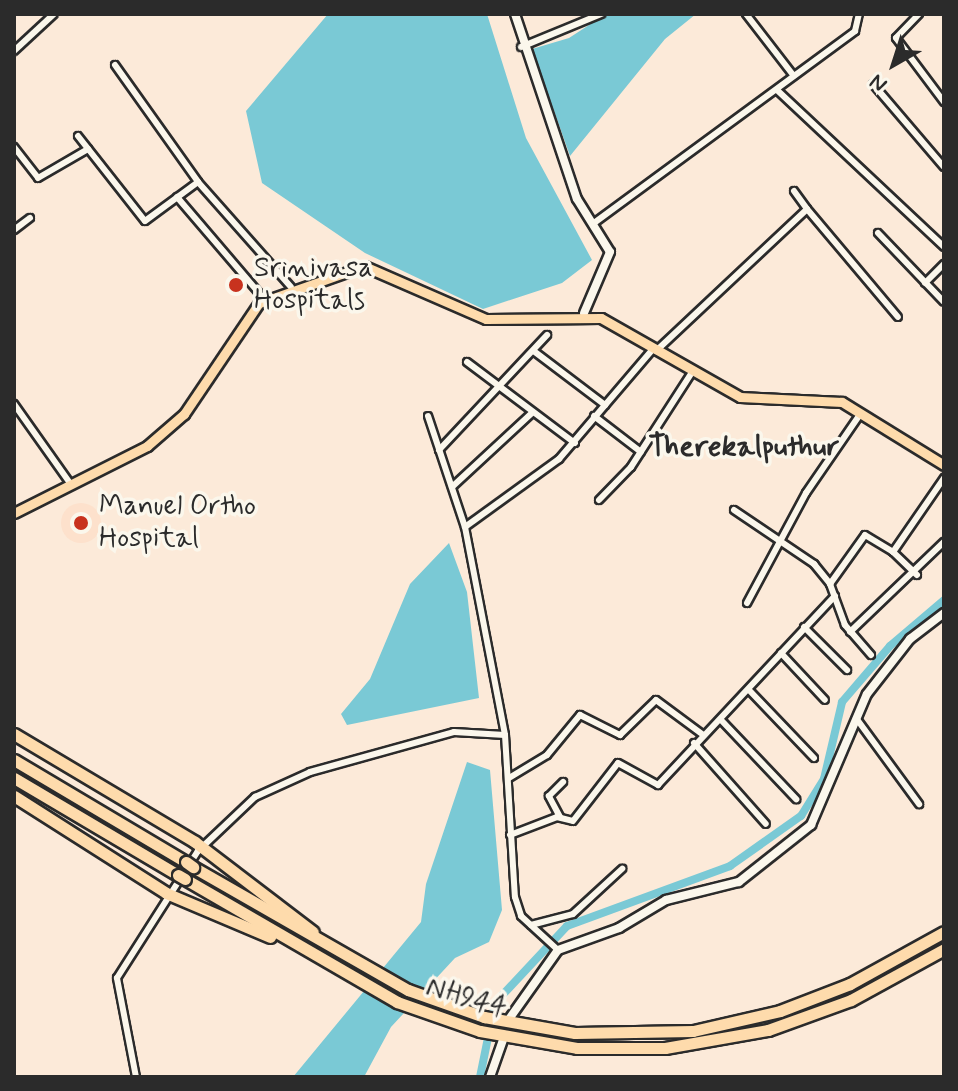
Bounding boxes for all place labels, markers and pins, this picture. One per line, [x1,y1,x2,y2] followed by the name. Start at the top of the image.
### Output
[254,252,373,318] place label: Srinivasa Hospitals
[225,274,247,296] marker: Srinivasa Hospitals
[99,490,256,556] place label: Manuel Ortho Hospital
[70,512,92,534] marker: Manuel Ortho Hospital

